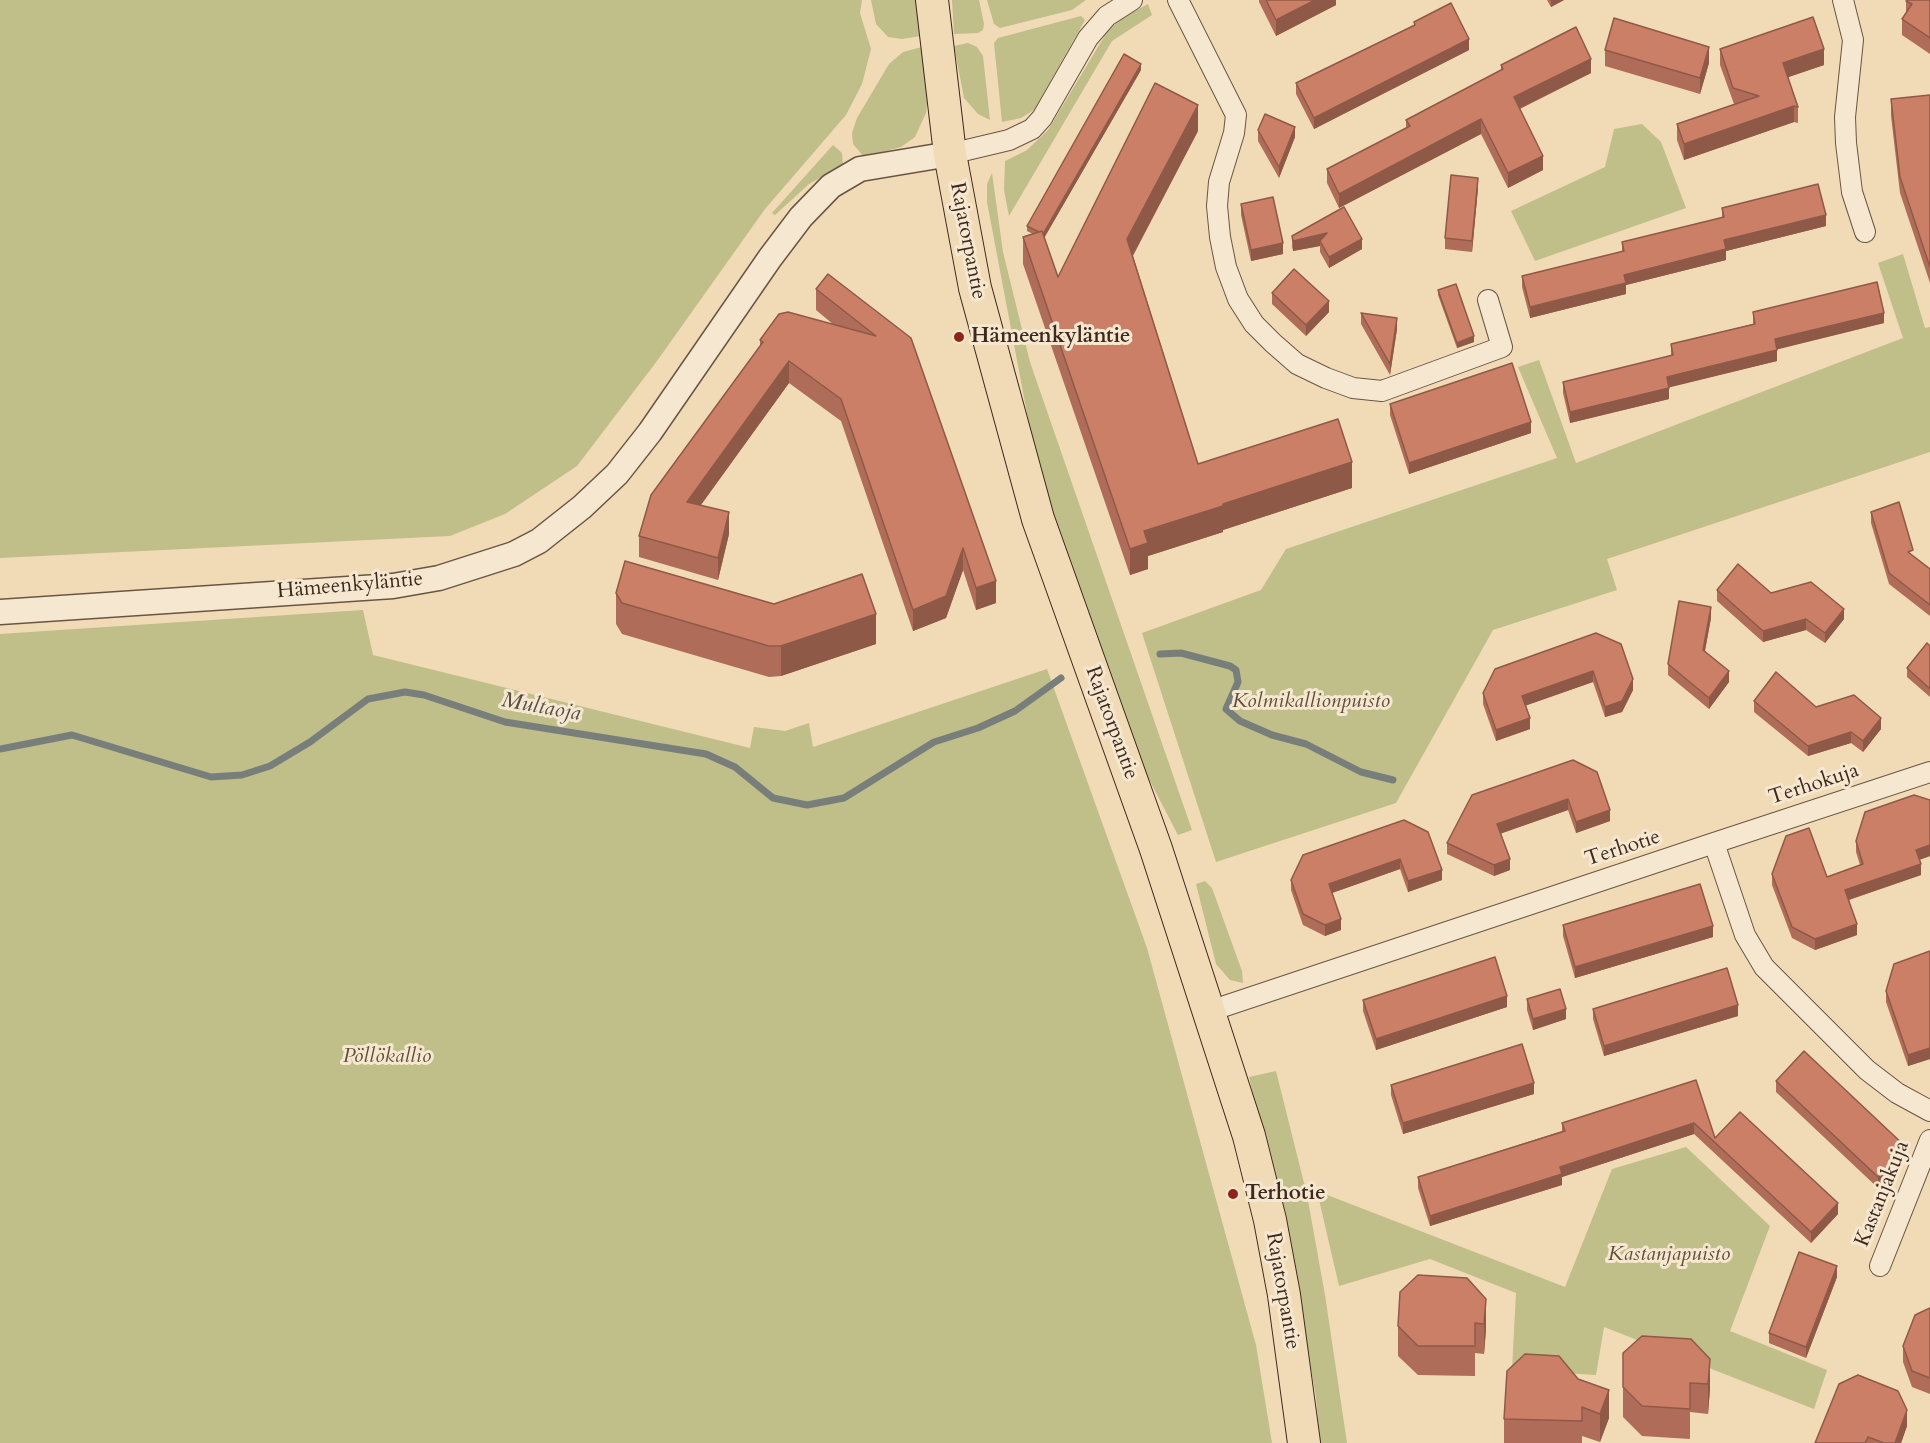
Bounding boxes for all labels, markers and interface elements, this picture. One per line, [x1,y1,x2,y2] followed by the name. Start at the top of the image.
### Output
[943,180,991,302] street label: Rajatorpantie
[971,324,1131,350] place label: Hämeenkyläntie
[952,330,966,344] marker: Hämeenkyläntie
[276,567,424,605] street label: Hämeenkyläntie
[1079,663,1143,783] street label: Rajatorpantie
[499,688,583,728] water label: Multaoja
[1232,689,1390,715] park label: Kolmikallionpuisto
[1766,759,1862,811] street label: Terhokuja
[1582,825,1664,873] street label: Terhotie
[343,1044,431,1070] park label: Pöllökallio
[1850,1137,1916,1251] street label: Kastanjakuja
[1245,1181,1326,1207] place label: Terhotie
[1226,1187,1240,1201] marker: Terhotie
[1259,1230,1305,1352] street label: Rajatorpantie
[1608,1242,1730,1268] park label: Kastanjapuisto

